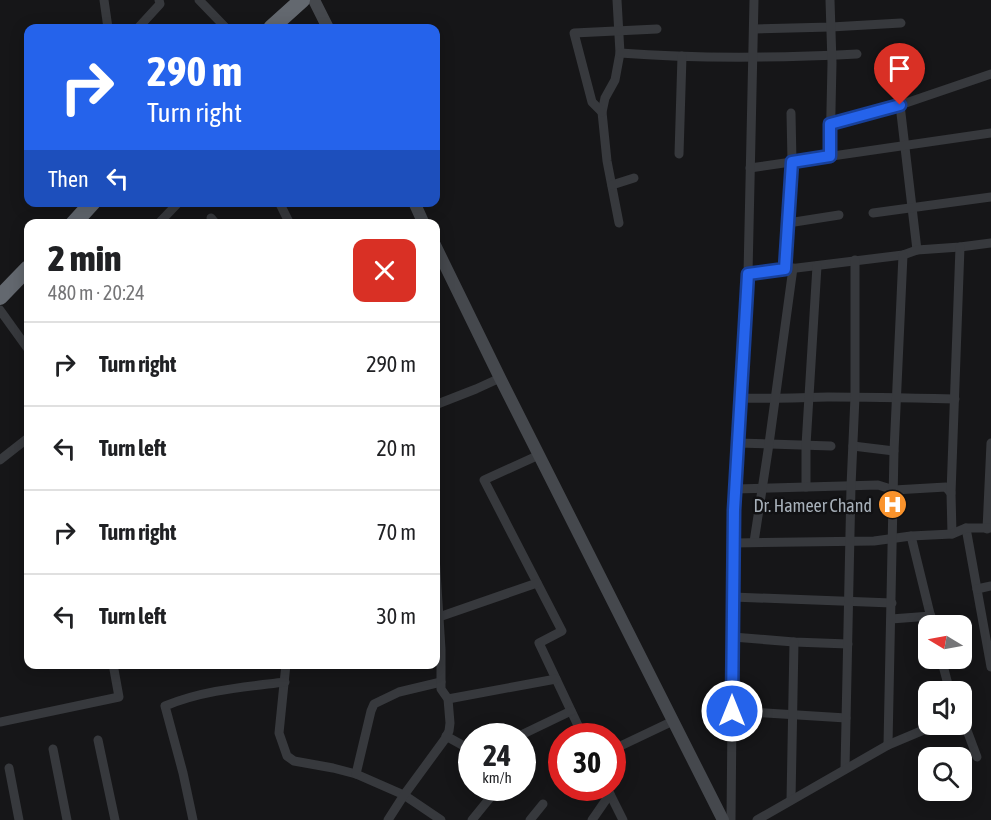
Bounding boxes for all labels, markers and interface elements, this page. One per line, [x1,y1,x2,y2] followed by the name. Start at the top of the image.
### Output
[874,43,925,105] pin
[147,47,242,95] text: 290 m
[48,48,126,126] icon: right
[883,52,916,85] icon: arrive
[147,97,242,128] text: Turn right
[101,162,134,195] icon: left
[48,166,89,192] text: Then
[48,237,122,279] text: 2 min
[353,239,416,302] button: close
[48,281,145,304] text: 480 m · 20:24
[48,348,81,381] icon: right
[99,351,176,377] text: Turn right
[366,351,416,377] text: 290 m
[48,432,81,465] icon: left
[99,435,166,461] text: Turn left
[376,435,416,461] text: 20 m
[877,489,909,521] hospital icon: Dr. Hameer Chand
[753,495,872,516] place label: Dr. Hameer Chand
[48,516,81,549] icon: right
[99,519,176,545] text: Turn right
[376,519,416,545] text: 70 m
[48,600,81,633] icon: left
[99,603,166,629] text: Turn left
[376,603,416,629] text: 30 m
[918,615,972,669] north arrow
[918,615,972,801] map controls
[700,679,764,743] position arrow
[918,681,972,735] button: sound
[548,723,626,801] speed limit sign: 30
[483,738,511,772] text: 24
[918,747,972,801] button: search
[482,769,512,786] text: km/h

